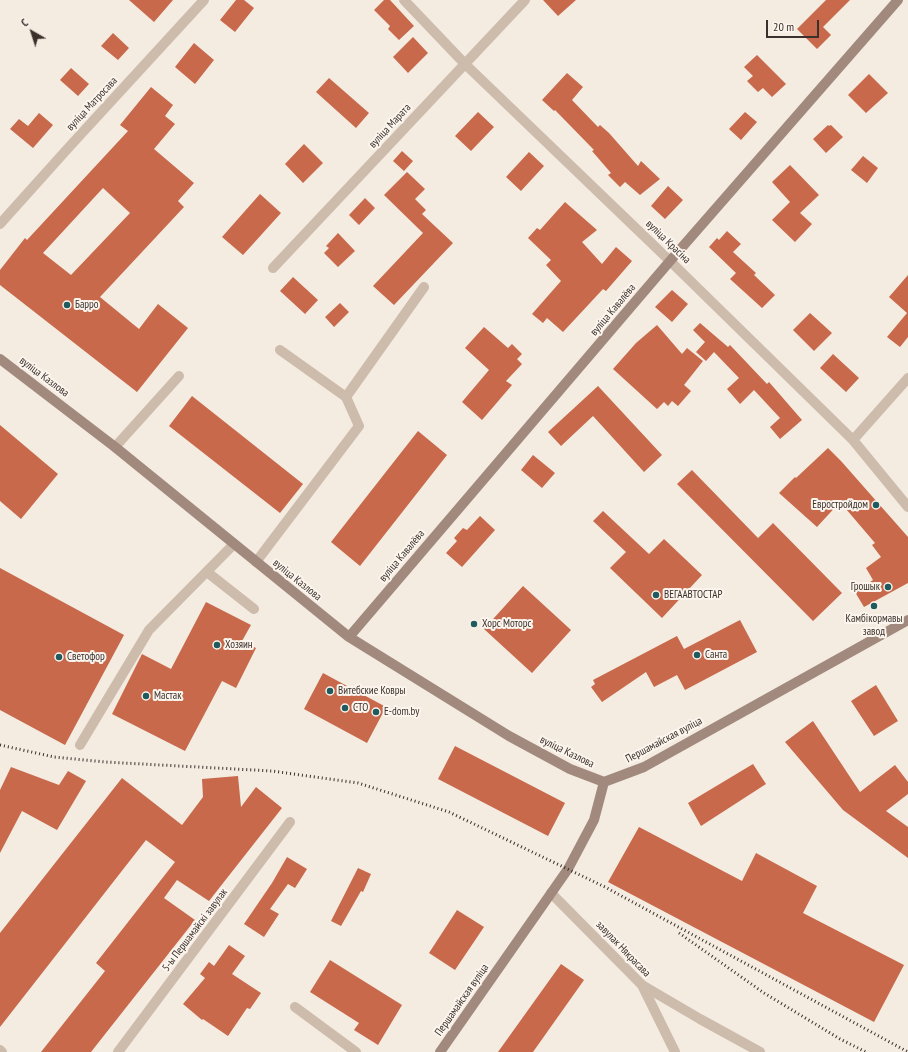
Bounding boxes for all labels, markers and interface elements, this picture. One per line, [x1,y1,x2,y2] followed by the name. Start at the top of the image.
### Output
[12,12,52,52] north arrow
[768,12,821,38] scale bar
[18,16,31,30] text: С
[773,19,794,34] text: 20 m
[64,74,120,134] street label: вуліца Матросава
[366,101,414,151] street label: вуліца Марата
[643,217,693,267] street label: вуліца Красіна
[588,281,638,339] street label: вуліца Кавалёва
[75,298,99,312] place label: Барро
[62,300,72,310] marker: Барро
[17,354,71,400] street label: вуліца Казлова
[812,498,868,512] place label: Евростройдом
[871,500,881,510] marker: Евростройдом
[377,527,427,585] street label: вуліца Кавалёва
[270,556,324,604] street label: вуліца Казлова
[851,580,880,594] place label: Грошык
[883,582,893,592] marker: Грошык
[664,588,722,602] place label: ВЕГААВТОСТАР
[651,590,661,600] marker: ВЕГААВТОСТАР
[869,601,879,611] marker: Камбікормавы завод
[846,612,902,638] place label: Камбікормавы завод
[482,617,531,631] place label: Хорс Моторс
[469,619,479,629] marker: Хорс Моторс
[225,638,253,652] place label: Хозяин
[212,640,222,650] marker: Хозяин
[705,648,727,662] place label: Санта
[67,650,105,664] place label: Светофор
[692,650,702,660] marker: Санта
[54,652,64,662] marker: Светофор
[338,684,405,698] place label: Витебские Ковры
[325,686,335,696] marker: Витебские Ковры
[154,689,181,703] place label: Мастак
[141,691,151,701] marker: Мастак
[353,701,368,715] place label: СТО
[340,703,350,713] marker: СТО
[384,705,419,719] place label: E-dom.by
[371,707,381,717] marker: E-dom.by
[623,714,705,766] street label: Першамайская вуліца
[538,733,596,771] street label: вуліца Казлова
[160,886,230,974] street label: 5-ы Першамайскі завулак
[593,918,653,980] street label: завулак Някрасава
[432,962,492,1038] street label: Першамайская вуліца

